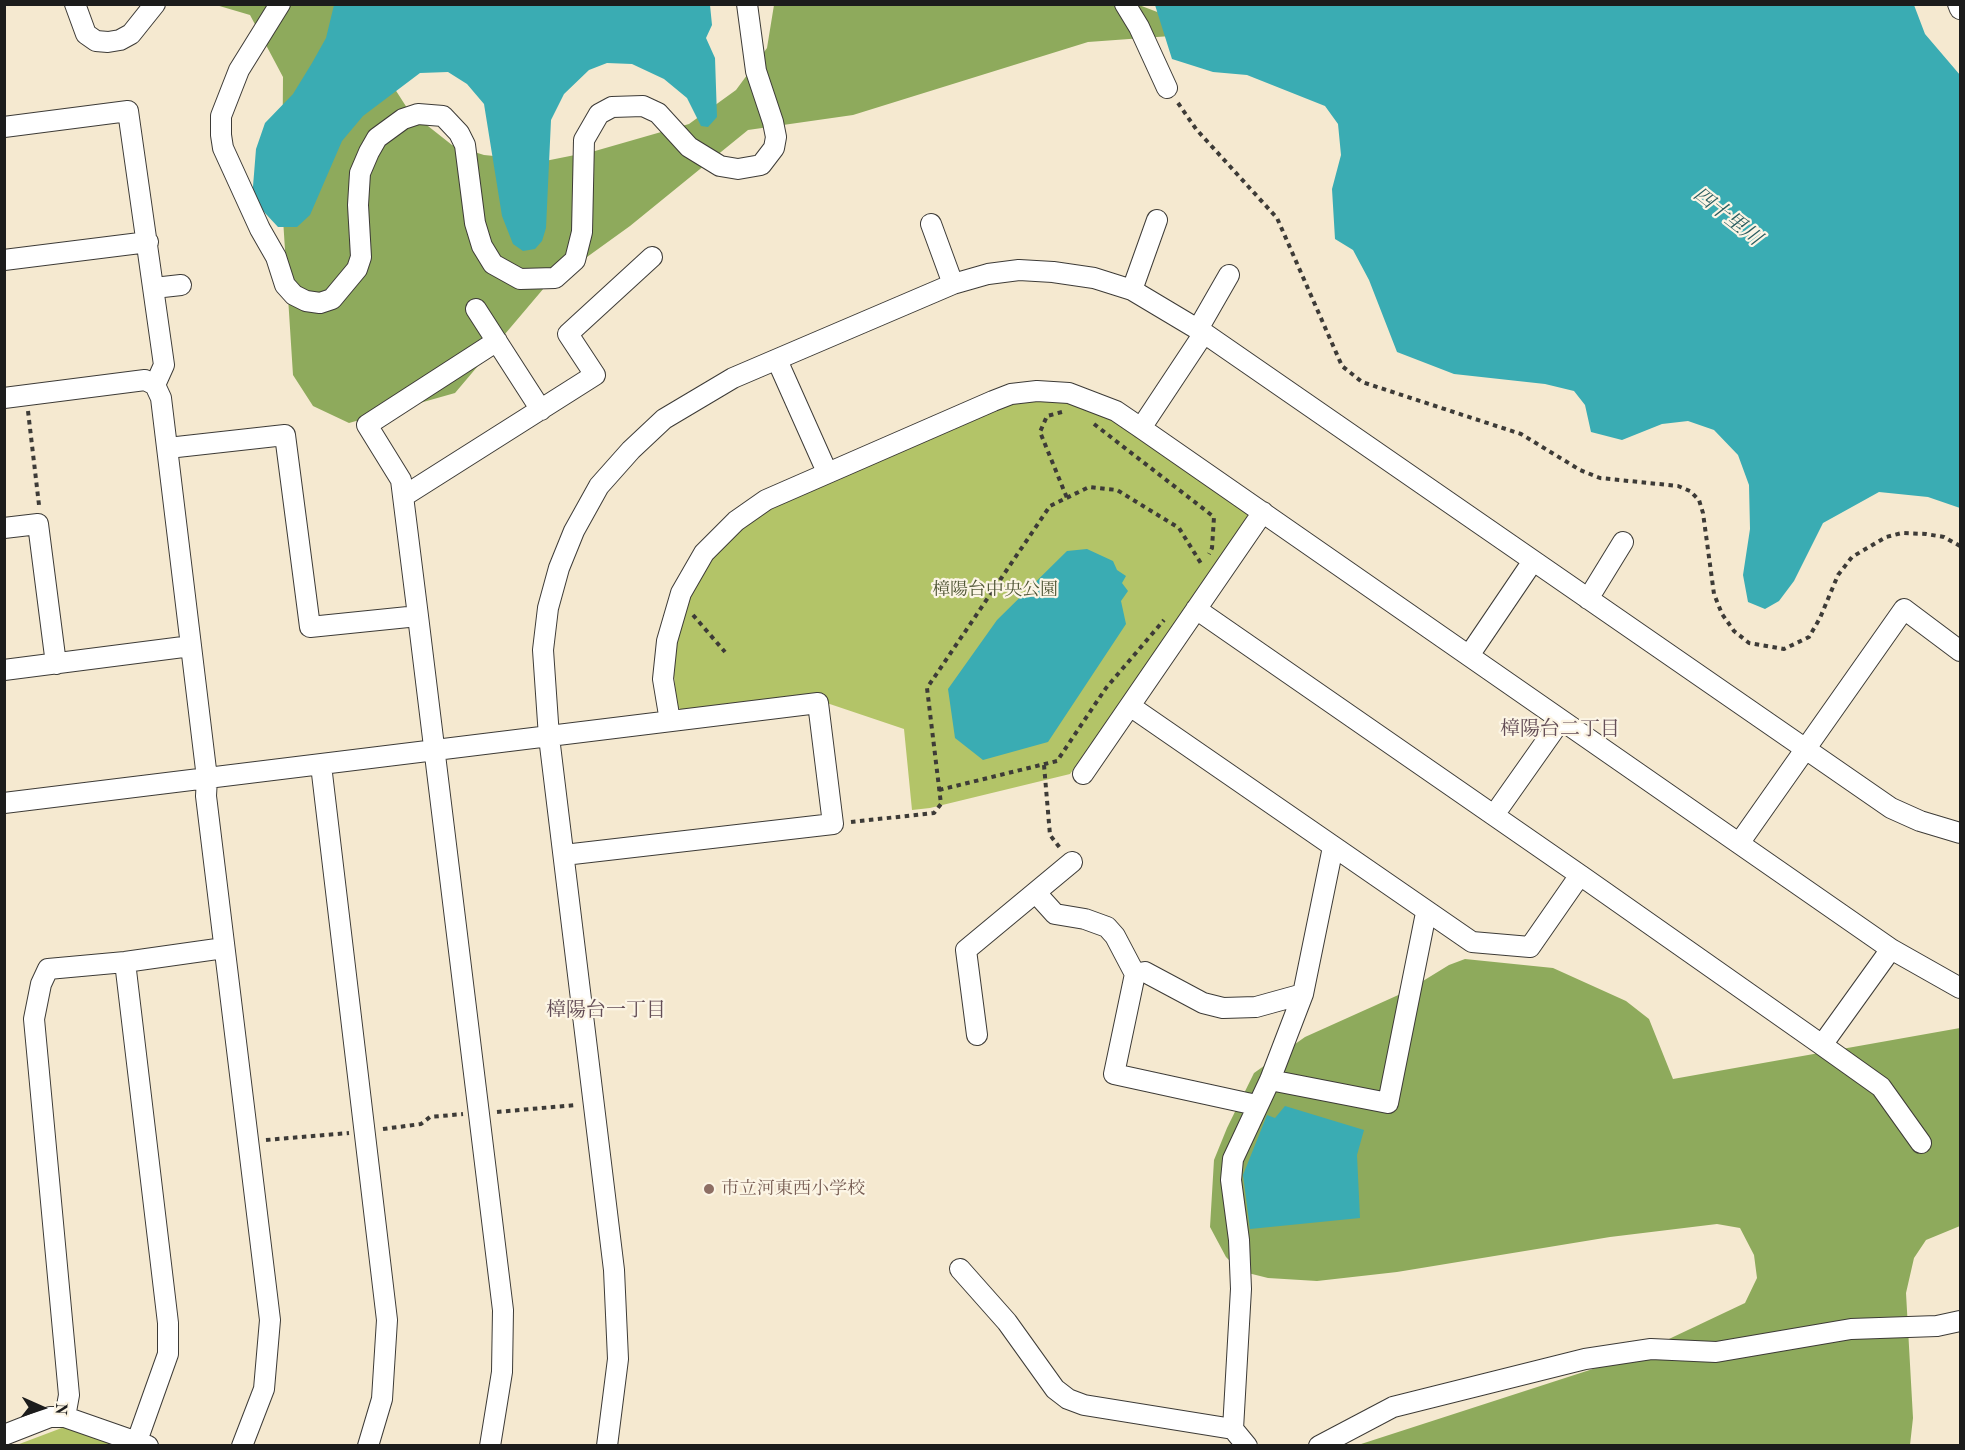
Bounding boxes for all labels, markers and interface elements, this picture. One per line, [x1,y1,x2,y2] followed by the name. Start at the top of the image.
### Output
[1688,183,1766,251] water label: 四十里川
[932,579,1058,601] park label: 樟陽台中央公園
[1500,718,1620,742] district label: 樟陽台二丁目
[546,999,666,1023] district label: 樟陽台一丁目
[721,1178,865,1200] place label: 市立河東西小学校
[702,1182,716,1196] marker: 市立河東西小学校
[12,1378,72,1438] north arrow
[52,1402,68,1415] text: N

